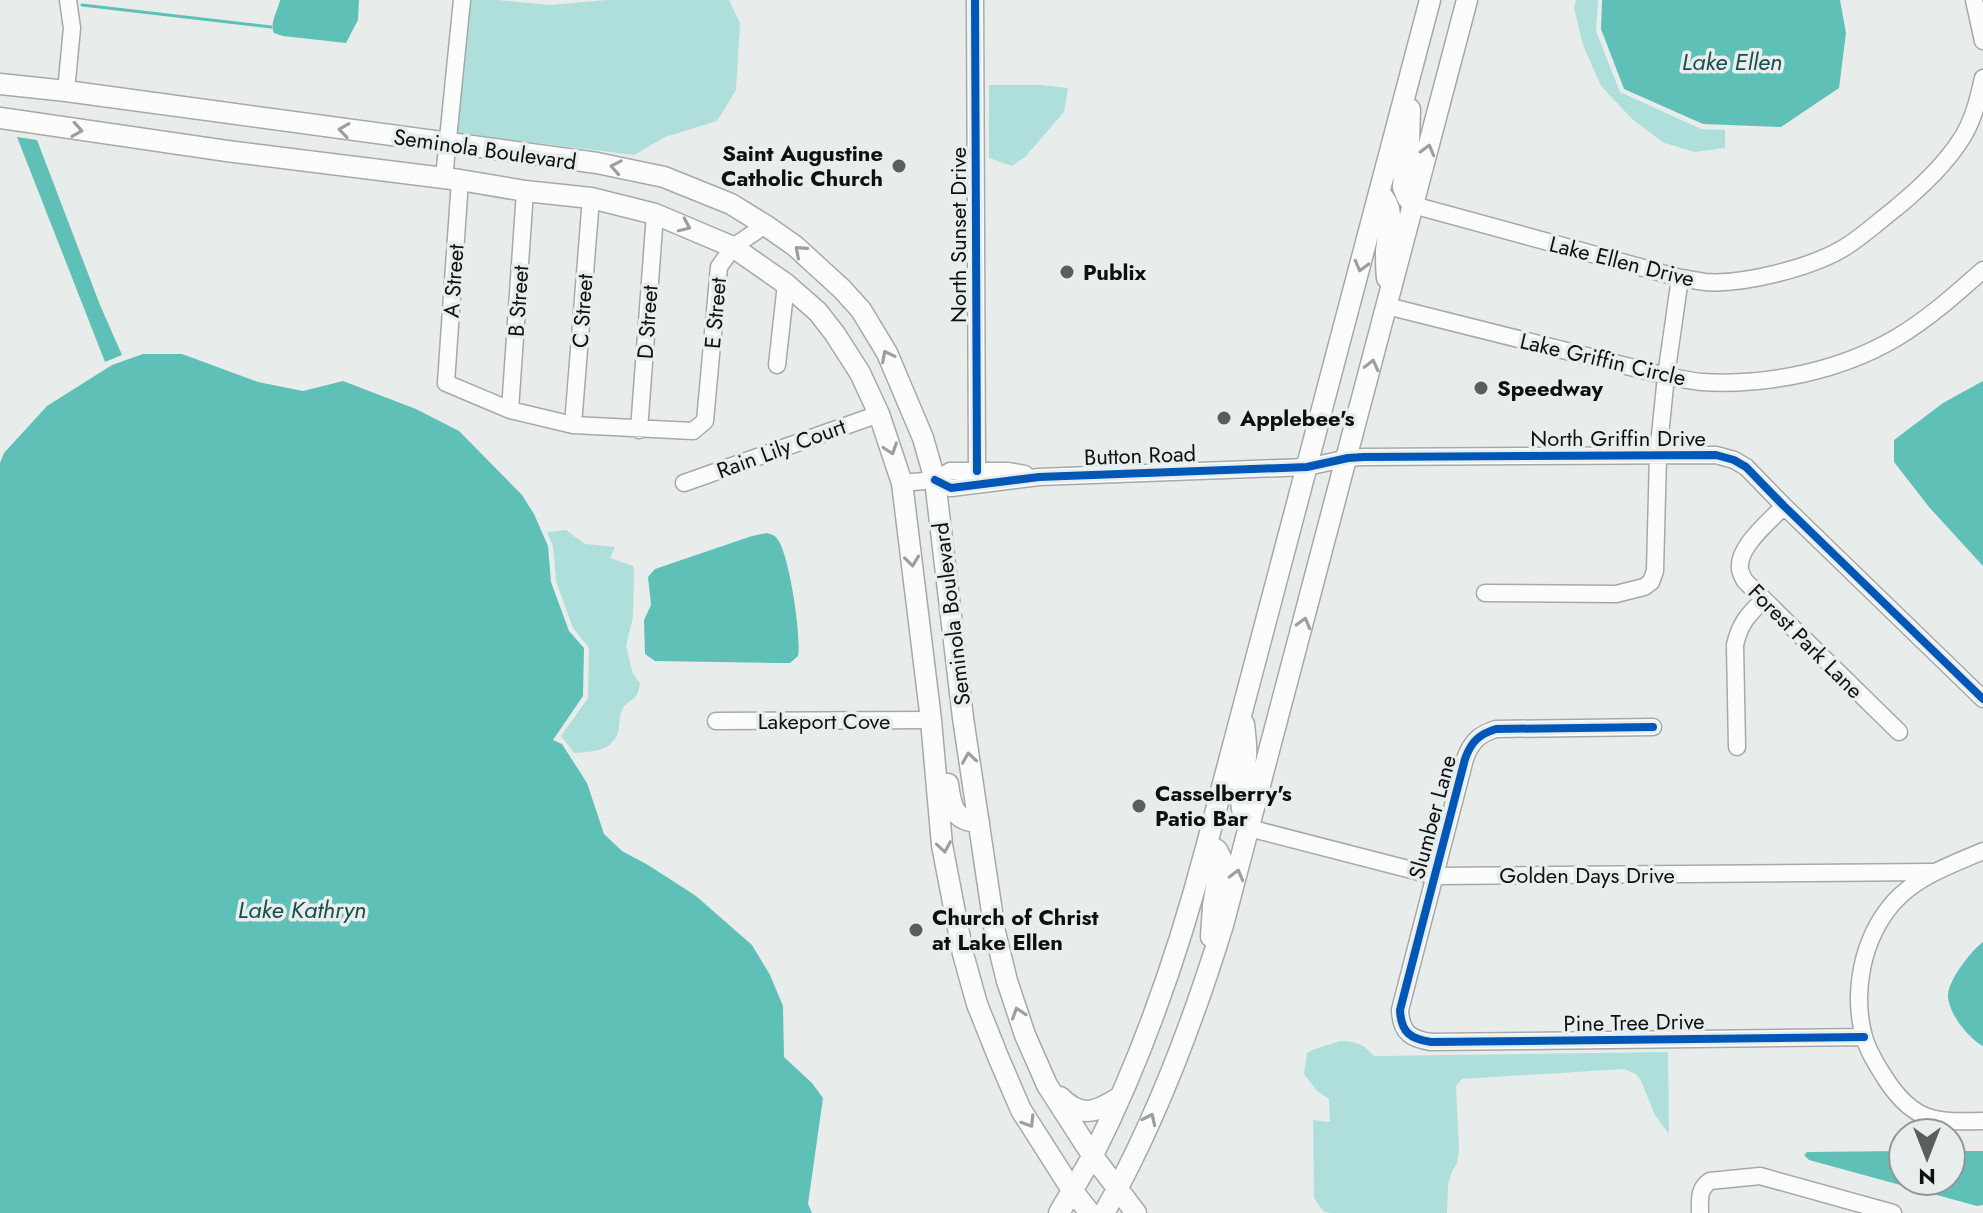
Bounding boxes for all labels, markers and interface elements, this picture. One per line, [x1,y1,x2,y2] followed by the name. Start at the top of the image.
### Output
[1682,44,1782,79] water label: Lake Ellen
[392,120,578,178] street label: Seminola Boulevard
[70,121,84,138] one-way arrow
[337,122,351,139] one-way arrow
[721,137,883,194] place label: Saint Augustine Catholic Church
[1419,143,1435,157] one-way arrow
[942,147,974,323] street label: North Sunset Drive
[890,157,908,175] marker: Saint Augustine Catholic Church
[609,159,623,176] one-way arrow
[676,217,691,233] one-way arrow
[1546,228,1698,294] street label: Lake Ellen Drive
[434,242,472,319] street label: A Street
[795,246,810,261] one-way arrow
[1083,256,1147,288] place label: Publix
[1353,258,1370,272] one-way arrow
[1058,263,1076,281] marker: Publix
[500,264,537,338] street label: B Street
[563,272,601,349] street label: C Street
[696,275,734,350] street label: E Street
[628,283,666,360] street label: D Street
[1517,324,1689,394] street label: Lake Griffin Circle
[882,349,897,364] one-way arrow
[1362,359,1379,373] one-way arrow
[1497,372,1604,404] place label: Speedway
[1472,379,1490,397] marker: Speedway
[1239,402,1355,434] place label: Applebee's
[1215,409,1233,427] marker: Applebee's
[712,410,851,486] street label: Rain Lily Court
[1530,422,1706,454] street label: North Griffin Drive
[1083,437,1197,473] street label: Button Road
[881,441,897,455] one-way arrow
[924,521,978,707] street label: Seminola Boulevard
[903,555,920,568] one-way arrow
[1741,576,1871,706] street label: Forest Park Lane
[1294,617,1311,631] one-way arrow
[758,705,890,737] street label: Lakeport Cove
[1400,751,1464,883] street label: Slumber Lane
[961,752,978,765] one-way arrow
[1155,777,1292,834] place label: Casselberry's Patio Bar
[1130,797,1148,815] marker: Casselberry's Patio Bar
[934,840,951,854] one-way arrow
[1499,859,1675,891] street label: Golden Days Drive
[1227,868,1244,882] one-way arrow
[238,892,366,927] water label: Lake Kathryn
[932,901,1099,958] place label: Church of Christ at Lake Ellen
[907,921,925,939] marker: Church of Christ at Lake Ellen
[1563,1005,1705,1039] street label: Pine Tree Drive
[1011,1007,1027,1020] one-way arrow
[1019,1113,1034,1128] one-way arrow
[1140,1113,1156,1127] one-way arrow
[1887,1117,1967,1197] north arrow
[1918,1161,1936,1193] text: N

